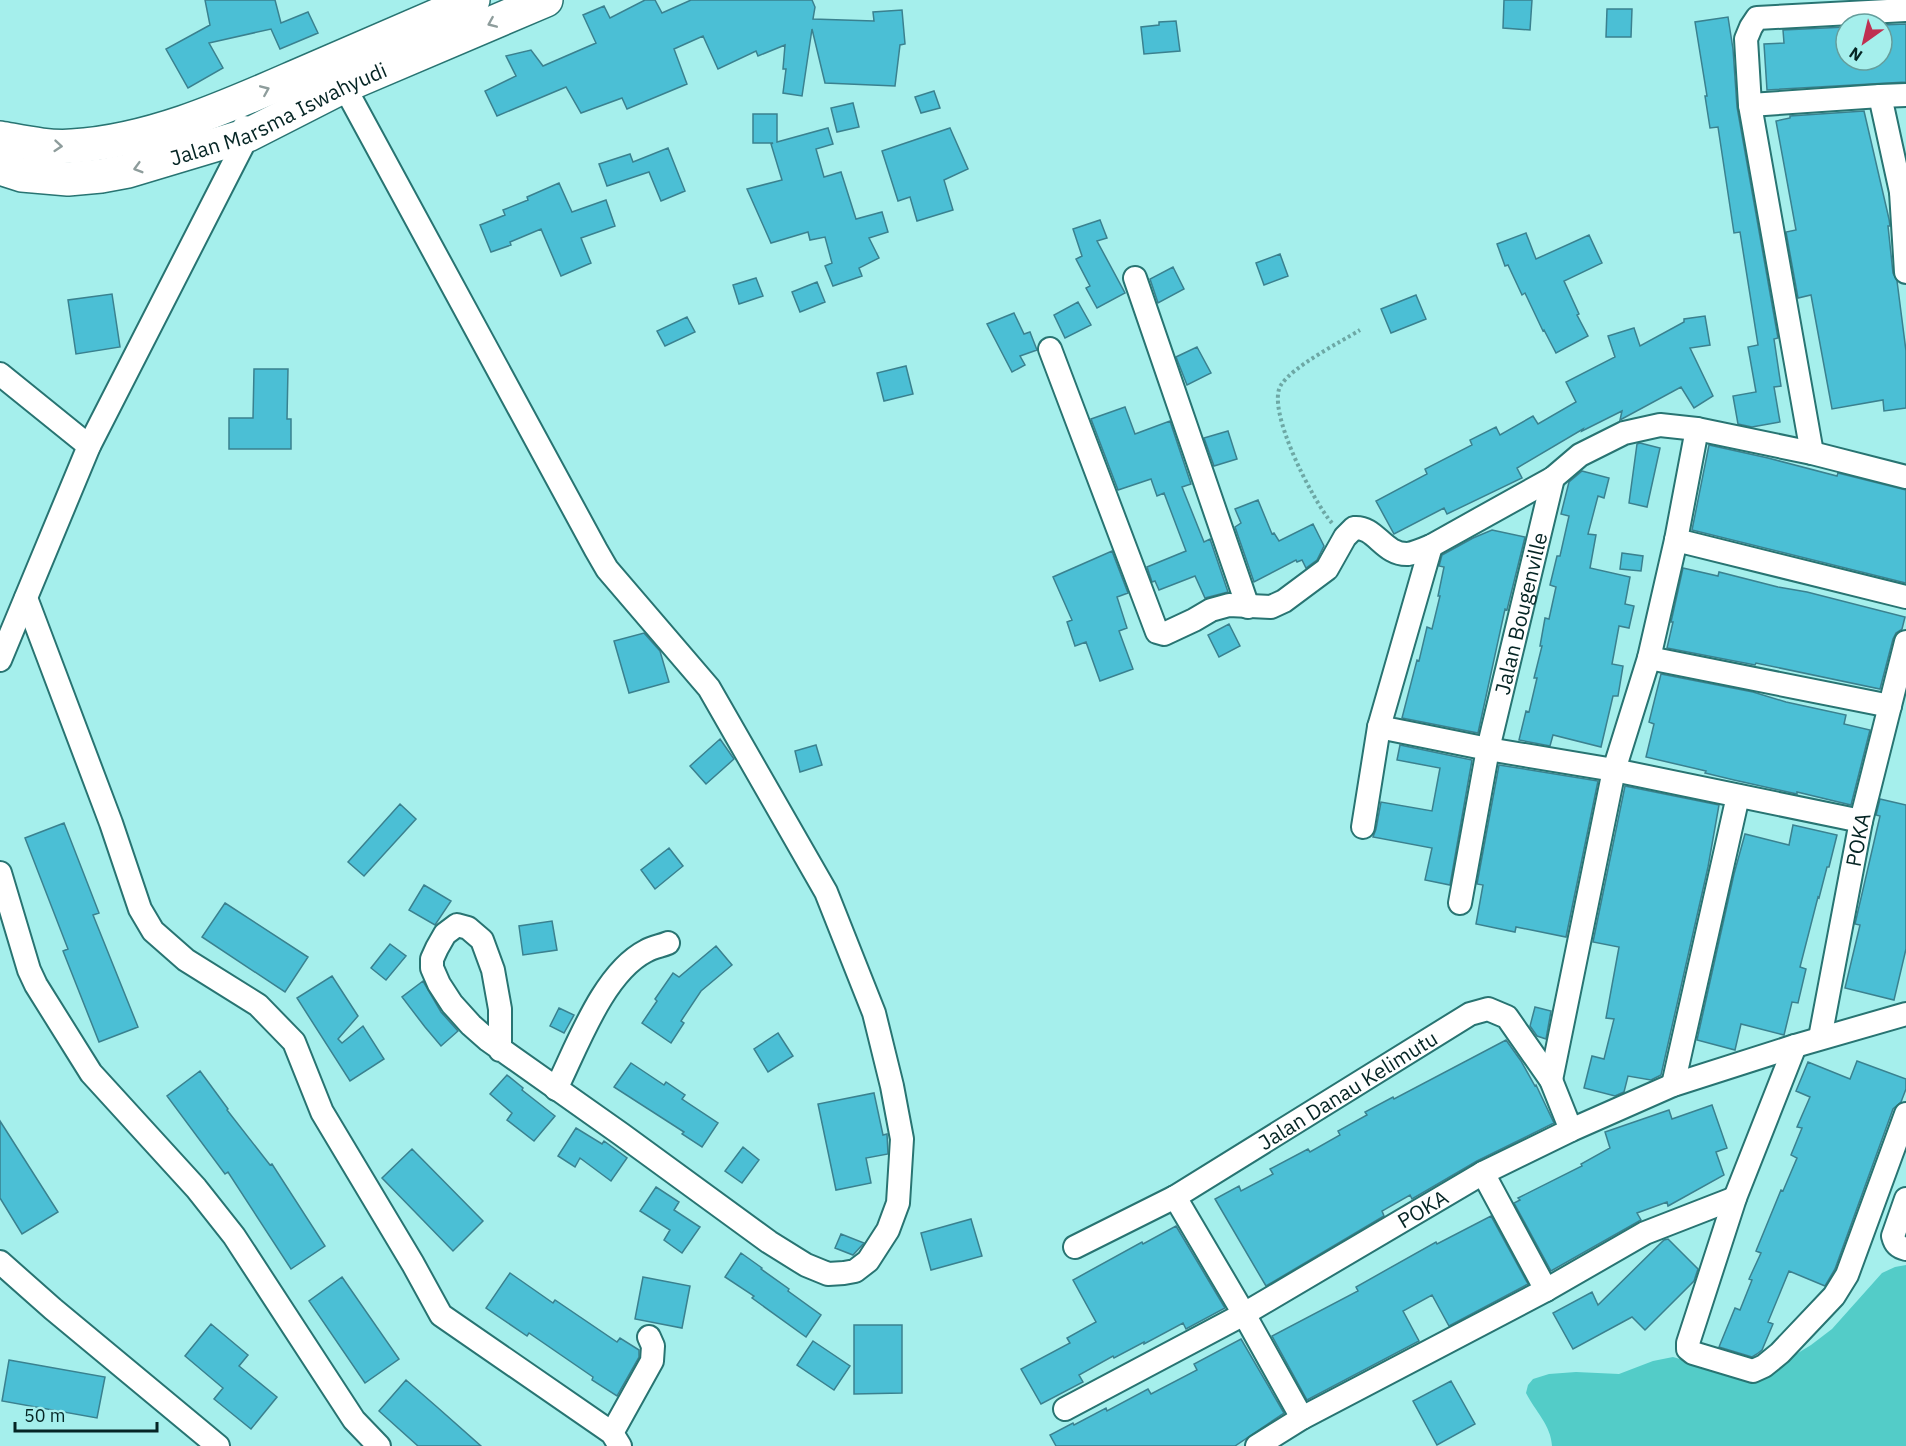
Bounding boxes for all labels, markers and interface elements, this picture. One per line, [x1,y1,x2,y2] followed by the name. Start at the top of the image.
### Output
[1834,12,1894,72] north arrow
[488,16,499,28] one-way arrow
[1845,43,1866,66] text: N
[166,56,391,172] street label: Jalan Marsma Iswahyudi
[258,85,269,97] one-way arrow
[53,139,62,152] one-way arrow
[133,161,144,173] one-way arrow
[1488,529,1553,697] street label: Jalan Bougenville
[1839,809,1877,869] street label: POKA
[1253,1024,1443,1156] street label: Jalan Danau Kelimutu
[1392,1183,1453,1235] street label: POKA
[15,1395,158,1433] scale bar
[24,1404,66,1427] text: 50 m

